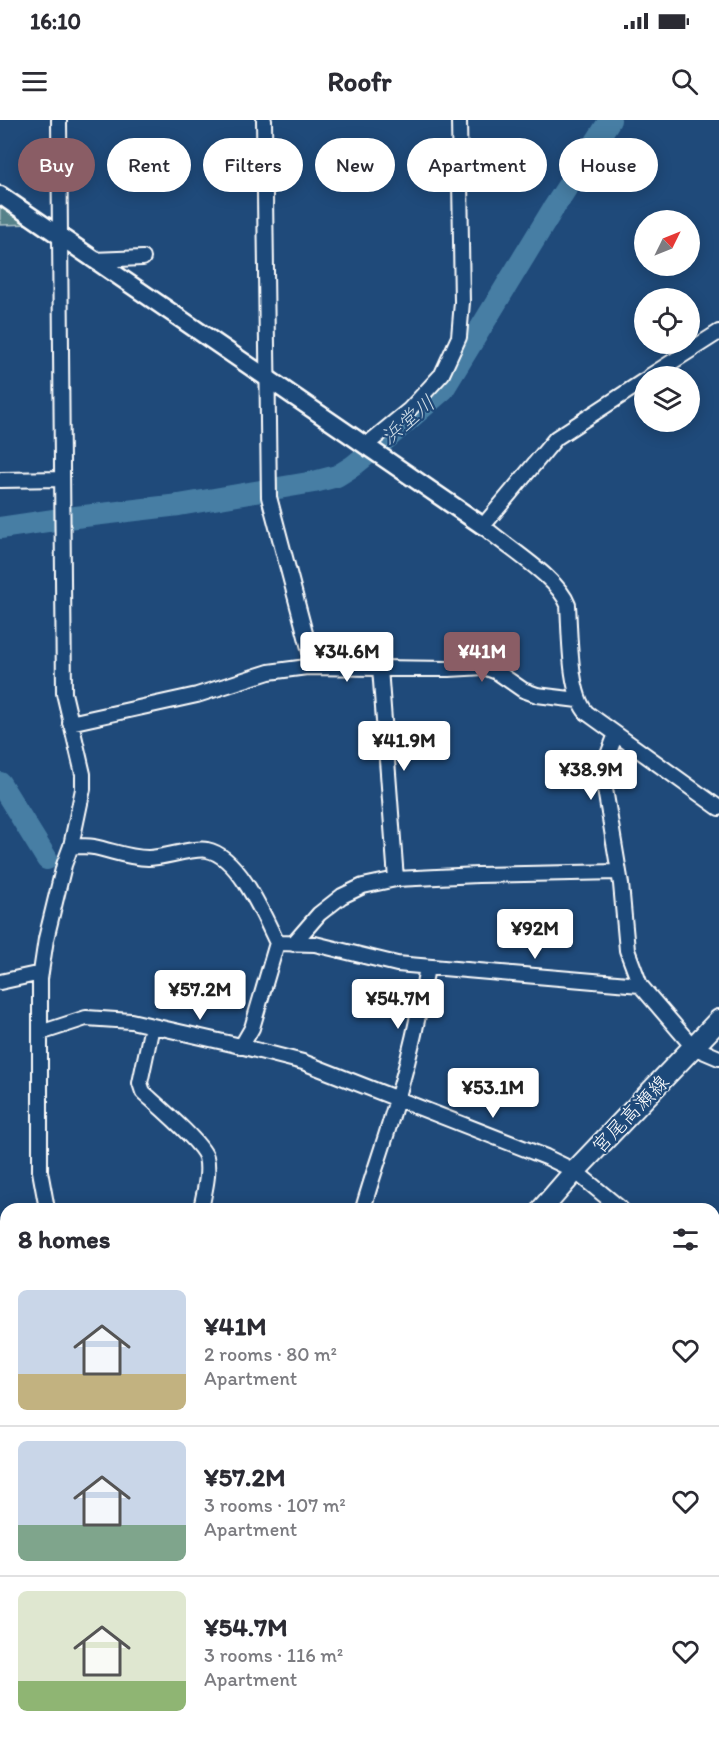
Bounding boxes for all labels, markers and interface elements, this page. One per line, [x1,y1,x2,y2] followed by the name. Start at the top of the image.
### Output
[30,8,81,35] text: 16:10
[18,65,51,98] icon: menu
[327,65,392,98] text: Roofr
[668,65,701,98] icon: search
[18,138,95,192] chip: Buy
[107,138,191,192] chip: Rent
[203,138,303,192] chip: Filters
[315,138,395,192] chip: New
[407,138,547,192] chip: Apartment
[559,138,658,192] chip: House
[634,210,700,276] north arrow
[634,210,700,432] map controls
[634,288,700,354] button: locate
[634,366,700,432] button: layers
[376,390,440,449] water label: 浜堂川
[298,632,396,683] pin: ¥34.6M
[446,632,518,683] pin: ¥41M
[314,639,380,663] text: ¥34.6M
[458,639,506,663] text: ¥41M
[355,721,453,772] pin: ¥41.9M
[372,728,436,752] text: ¥41.9M
[542,750,640,801] pin: ¥38.9M
[559,757,623,781] text: ¥38.9M
[499,909,571,960] pin: ¥92M
[511,916,559,940] text: ¥92M
[151,970,249,1021] pin: ¥57.2M
[169,977,231,1001] text: ¥57.2M
[349,979,447,1030] pin: ¥54.7M
[366,986,430,1010] text: ¥54.7M
[444,1068,542,1119] pin: ¥53.1M
[587,1070,673,1158] street label: 宮尾高瀬線
[462,1075,524,1099] text: ¥53.1M
[18,1223,110,1255] text: 8 homes
[669,1223,702,1256] icon: filters
[204,1310,267,1342] text: ¥41M
[66,1314,138,1386] icon: home
[669,1334,702,1367] icon: heart
[204,1342,337,1366] text: 2 rooms · 80 m²
[204,1366,297,1390] text: Apartment
[204,1461,286,1493] text: ¥57.2M
[66,1465,138,1537] icon: home
[669,1485,702,1518] icon: heart
[204,1493,346,1517] text: 3 rooms · 107 m²
[204,1517,297,1541] text: Apartment
[204,1611,288,1643] text: ¥54.7M
[66,1615,138,1687] icon: home
[669,1635,702,1668] icon: heart
[204,1643,343,1667] text: 3 rooms · 116 m²
[204,1667,297,1691] text: Apartment

